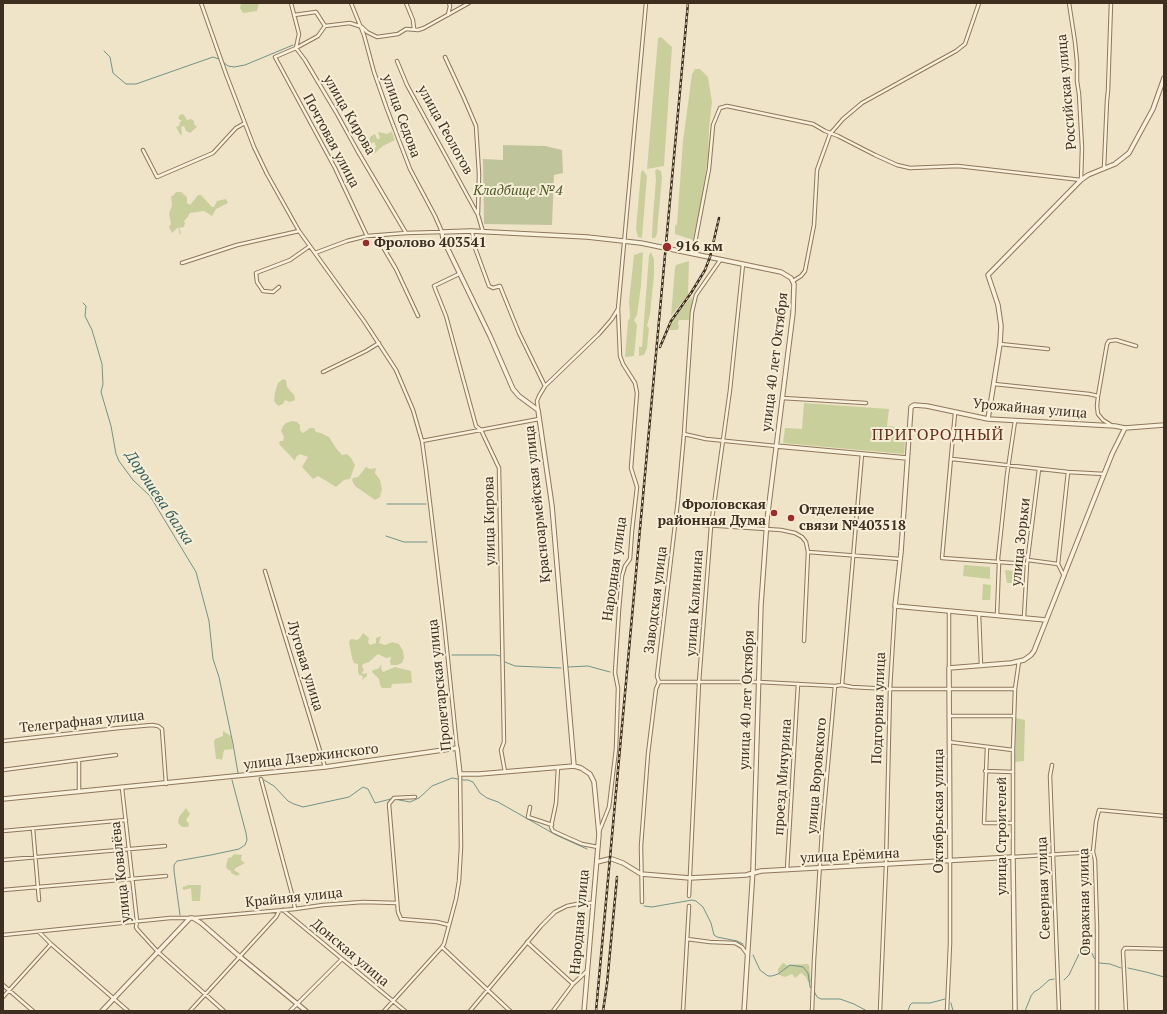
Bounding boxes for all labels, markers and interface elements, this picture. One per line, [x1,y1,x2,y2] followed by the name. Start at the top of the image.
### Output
[1054,33,1080,151] street label: Российская улица
[319,72,379,158] street label: улица Кирова
[378,72,424,160] street label: улица Седова
[414,82,476,178] street label: улица Геологов
[299,91,363,191] street label: Почтовая улица
[473,183,563,199] park label: Кладбище №4
[374,235,487,251] place label: Фролово 403541
[361,238,371,248] marker: Фролово 403541
[676,239,723,255] place label: 916 км
[661,241,673,253] marker: 916 км
[758,291,792,433] street label: улица 40 лет Октября
[972,396,1088,422] street label: Урожайная улица
[521,424,555,584] street label: Красноармейская улица
[872,425,1004,445] district label: ПРИГОРОДНЫЙ
[121,447,197,549] water label: Дорошева балка
[481,476,499,566] street label: улица Кирова
[658,497,766,530] place label: Фроловская районная Дума
[1008,497,1034,587] street label: улица Зорьки
[799,502,906,534] place label: Отделение связи №403518
[769,508,779,518] marker: Фроловская районная Дума
[786,513,796,523] marker: Отделение связи №403518
[599,516,631,622] street label: Народная улица
[641,545,671,655] street label: Заводская улица
[683,549,707,657] street label: улица Калинина
[425,618,455,752] street label: Пролетарская улица
[283,619,327,713] street label: Луговая улица
[736,630,758,770] street label: улица 40 лет Октября
[869,652,889,764] street label: Подгорная улица
[19,707,145,737] street label: Телеграфная улица
[804,717,830,835] street label: улица Воровского
[771,718,795,836] street label: проезд Мичурина
[243,740,379,774] street label: улица Дзержинского
[931,749,947,873] street label: Октябрьская улица
[994,777,1010,895] street label: улица Строителей
[107,820,135,924] street label: улица Ковалёва
[1034,836,1054,940] street label: Северная улица
[800,845,900,867] street label: улица Ерёмина
[1076,848,1094,956] street label: Овражная улица
[567,869,593,975] street label: Народная улица
[244,885,344,911] street label: Крайняя улица
[308,916,392,990] street label: Донская улица

